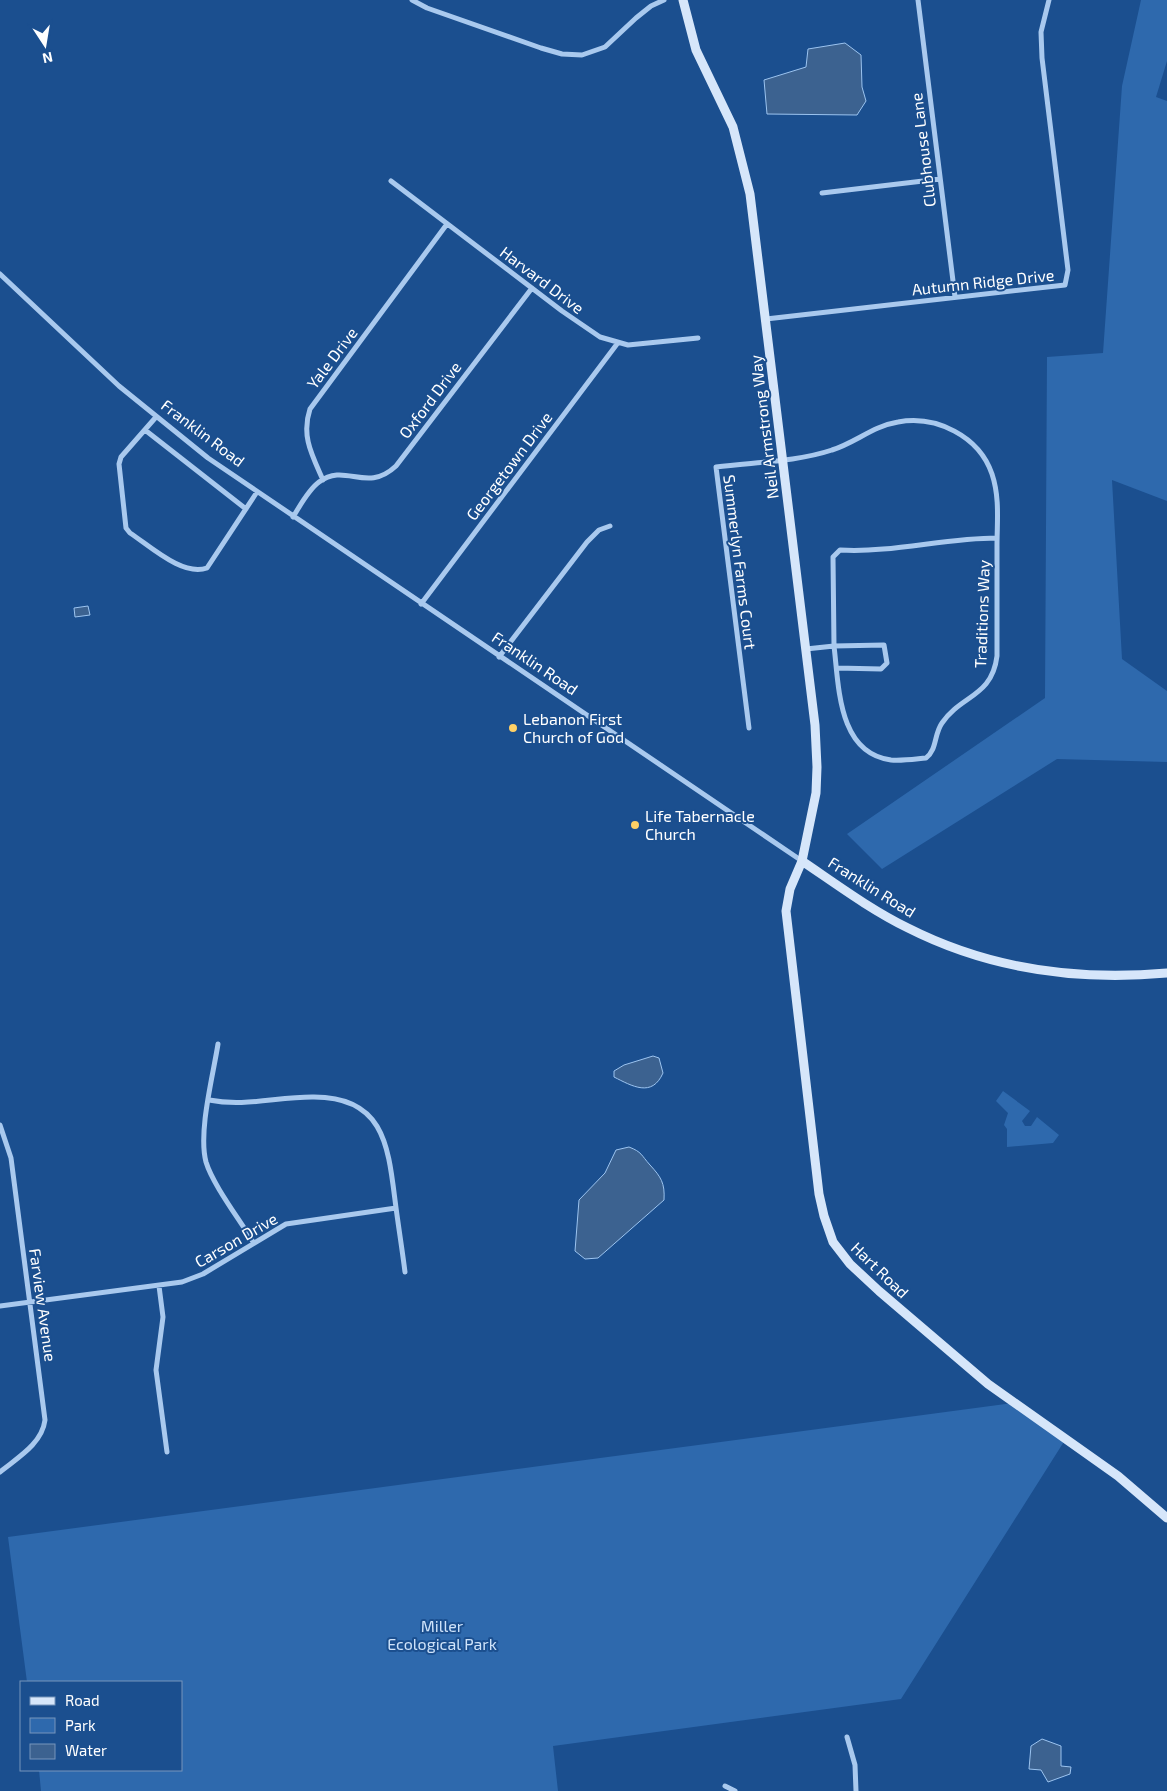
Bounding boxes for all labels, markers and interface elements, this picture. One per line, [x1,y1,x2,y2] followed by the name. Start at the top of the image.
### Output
[20,20,70,70] north arrow
[41,49,55,68] text: N
[906,92,939,208] street label: Clubhouse Lane
[497,242,588,317] street label: Harvard Drive
[911,265,1055,298] street label: Autumn Ridge Drive
[302,323,361,392] street label: Yale Drive
[745,353,782,500] street label: Neil Armstrong Way
[395,358,465,442] street label: Oxford Drive
[158,395,249,470] street label: Franklin Road
[462,408,556,524] street label: Georgetown Drive
[720,473,761,650] street label: Summerlyn Farms Court
[970,559,993,668] street label: Traditions Way
[489,627,582,698] street label: Franklin Road
[523,709,624,746] place label: Lebanon First Church of God
[507,722,519,734] marker: Lebanon First Church of God
[645,806,755,843] place label: Life Tabernacle Church
[629,819,641,831] marker: Life Tabernacle Church
[825,852,919,921] street label: Franklin Road
[191,1208,281,1271] street label: Carson Drive
[848,1238,913,1302] street label: Hart Road
[26,1247,61,1363] street label: Farview Avenue
[387,1616,497,1653] park label: Miller Ecological Park
[20,1681,182,1771] legend
[65,1691,100,1709] text: Road
[65,1716,96,1734] text: Park
[65,1741,107,1759] text: Water

